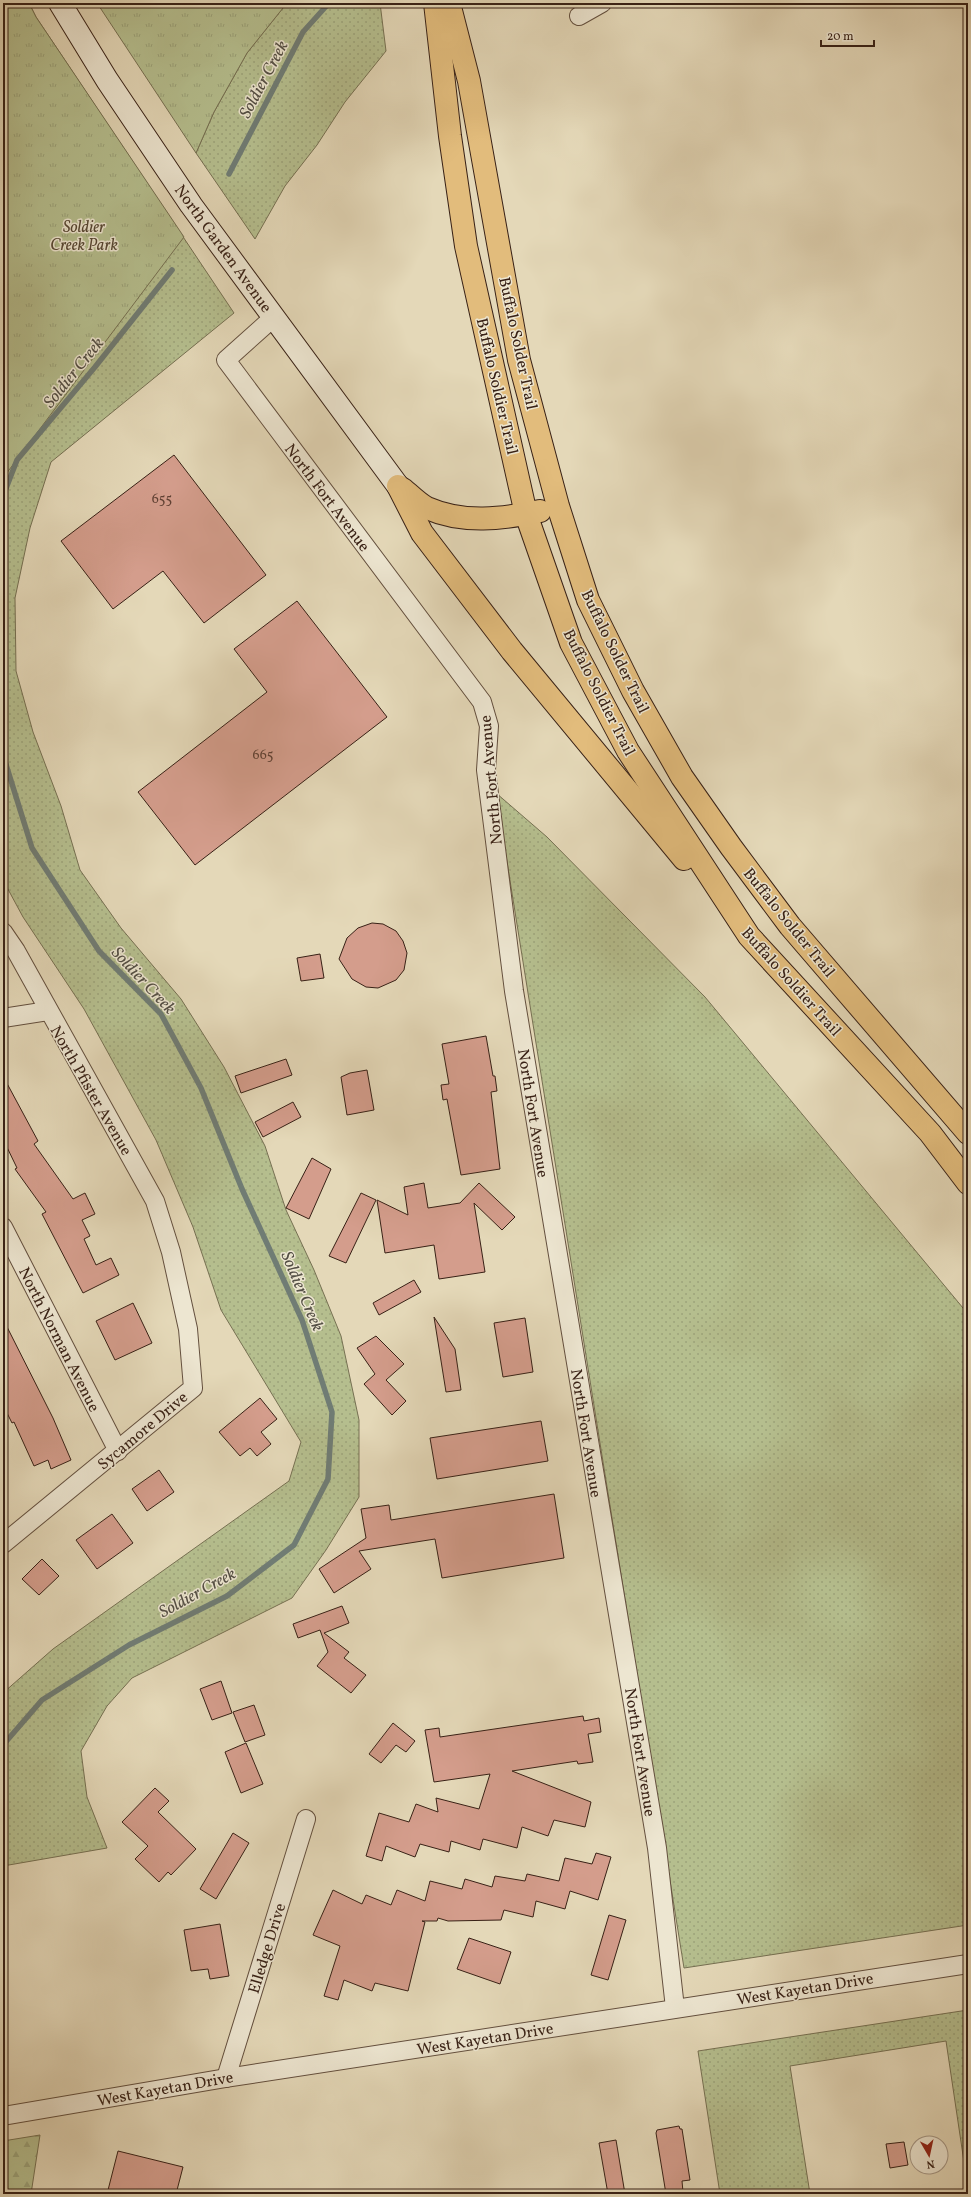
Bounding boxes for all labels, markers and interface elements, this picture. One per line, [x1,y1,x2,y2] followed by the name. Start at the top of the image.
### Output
[821,22,874,48] scale bar
[827,29,854,45] text: 20 m
[234,37,294,123] water label: Soldier Creek
[168,181,276,318] street label: North Garden Avenue
[50,217,118,257] park label: Soldier Creek Park
[492,275,542,412] street label: Buffalo Solder Trail
[470,316,523,457] street label: Buffalo Soldier Trail
[39,333,110,413] water label: Soldier Creek
[279,440,374,557] street label: North Fort Avenue
[152,490,172,509] house number: 655
[575,586,654,718] street label: Buffalo Solder Trail
[557,626,640,760] street label: Buffalo Soldier Trail
[475,714,509,846] street label: North Fort Avenue
[253,746,273,765] house number: 665
[737,864,840,983] street label: Buffalo Solder Trail
[736,923,846,1042] street label: Buffalo Soldier Trail
[106,942,180,1020] water label: Soldier Creek
[44,1022,137,1160] street label: North Pfister Avenue
[511,1047,553,1179] street label: North Fort Avenue
[274,1248,329,1335] water label: Soldier Creek
[12,1264,104,1416] street label: North Norman Avenue
[564,1367,606,1499] street label: North Fort Avenue
[93,1387,193,1476] street label: Sycamore Drive
[155,1563,240,1624] water label: Soldier Creek
[618,1686,660,1818] street label: North Fort Avenue
[244,1901,292,1997] street label: Elledge Drive
[736,1968,875,2012] street label: West Kayetan Drive
[416,2018,555,2062] street label: West Kayetan Drive
[96,2067,235,2113] street label: West Kayetan Drive
[909,2135,949,2175] north arrow
[925,2155,935,2171] text: N

